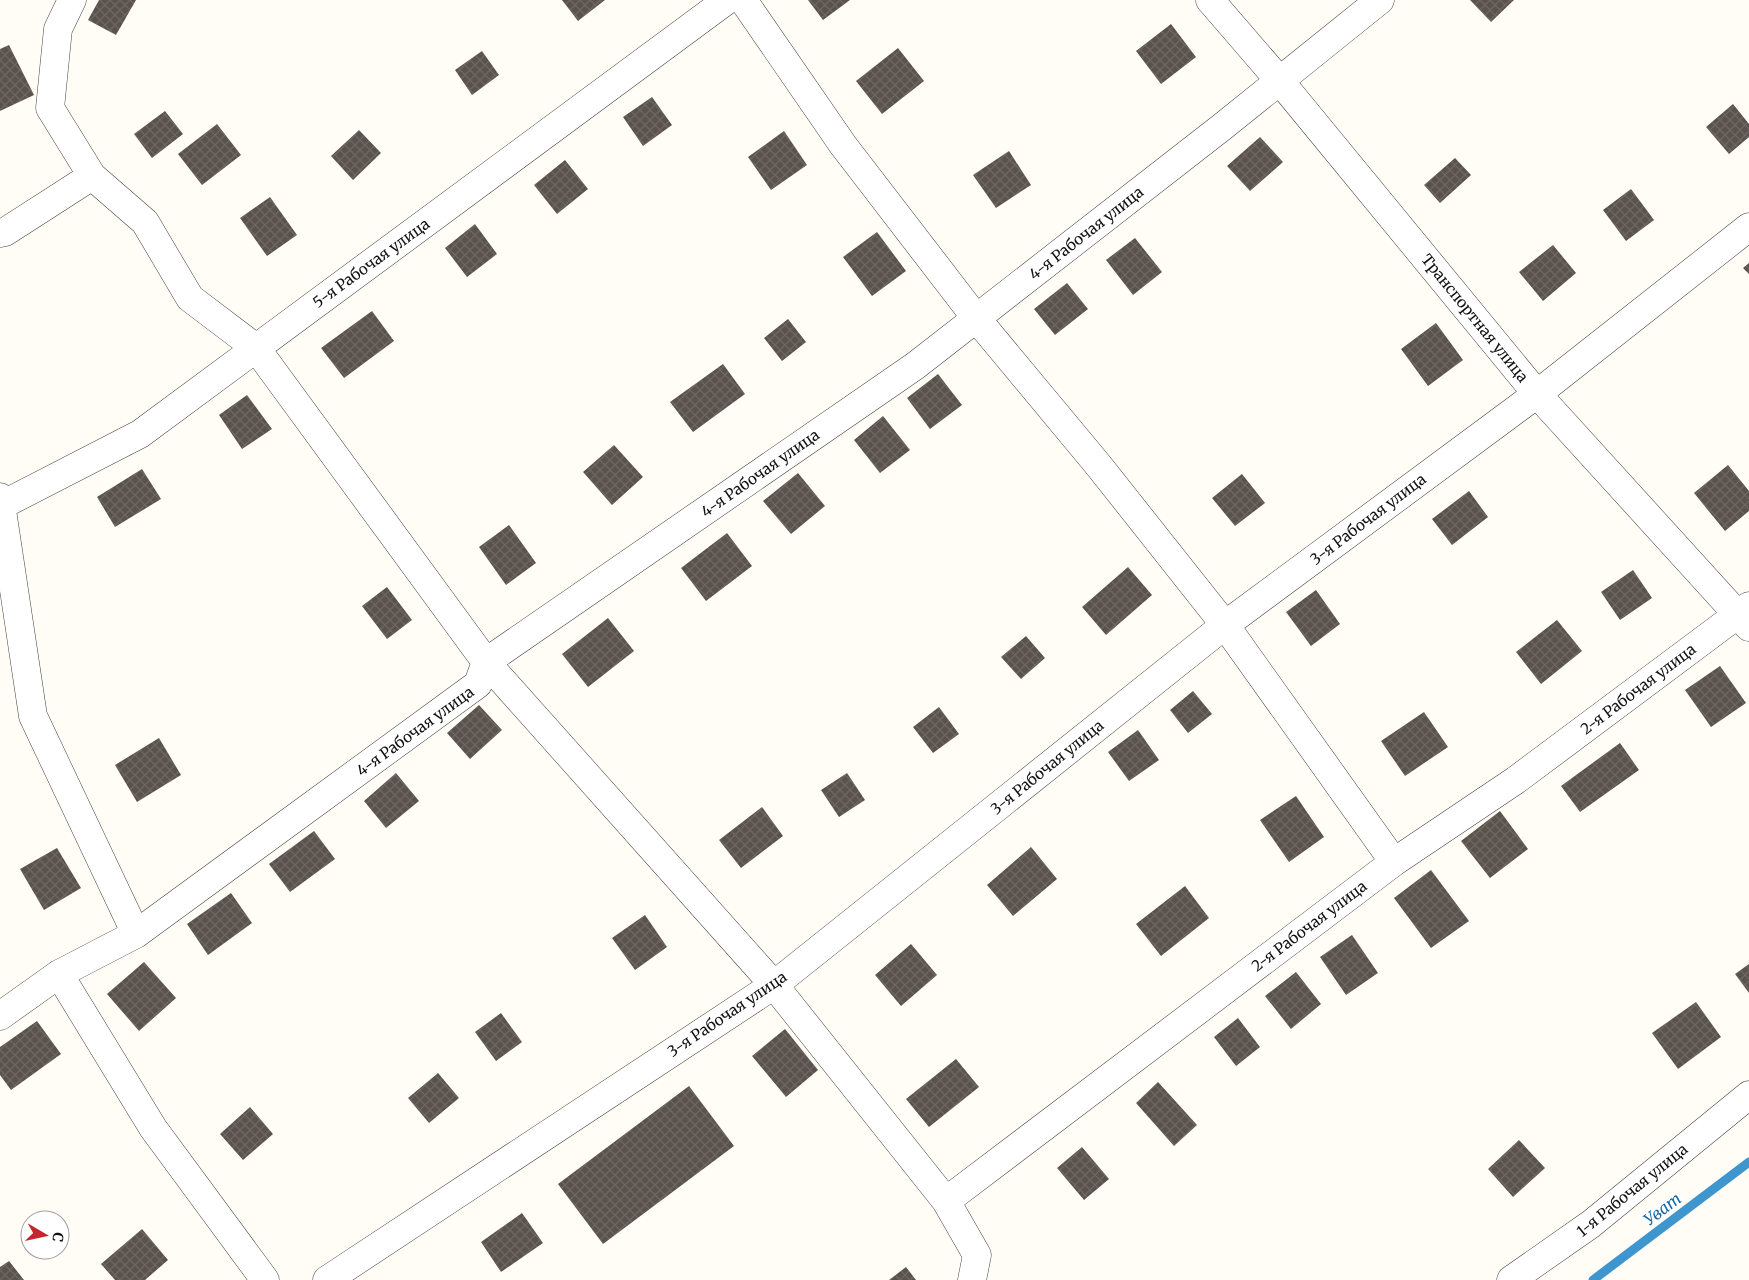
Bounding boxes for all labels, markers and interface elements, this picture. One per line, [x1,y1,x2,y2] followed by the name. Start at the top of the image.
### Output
[1025,182,1147,284] street label: 4-я Рабочая улица
[309,214,433,312] street label: 5-я Рабочая улица
[1417,250,1533,386] street label: Транспортная улица
[697,425,823,521] street label: 4-я Рабочая улица
[1307,469,1429,569] street label: 3-я Рабочая улица
[1577,639,1699,739] street label: 2-я Рабочая улица
[353,682,477,780] street label: 4-я Рабочая улица
[987,716,1107,818] street label: 3-я Рабочая улица
[1248,876,1370,976] street label: 2-я Рабочая улица
[664,967,790,1061] street label: 3-я Рабочая улица
[1573,1139,1691,1241] street label: 1-я Рабочая улица
[1639,1188,1685,1230] water label: Уват
[20,1210,70,1260] north arrow
[48,1231,67,1243] text: С

